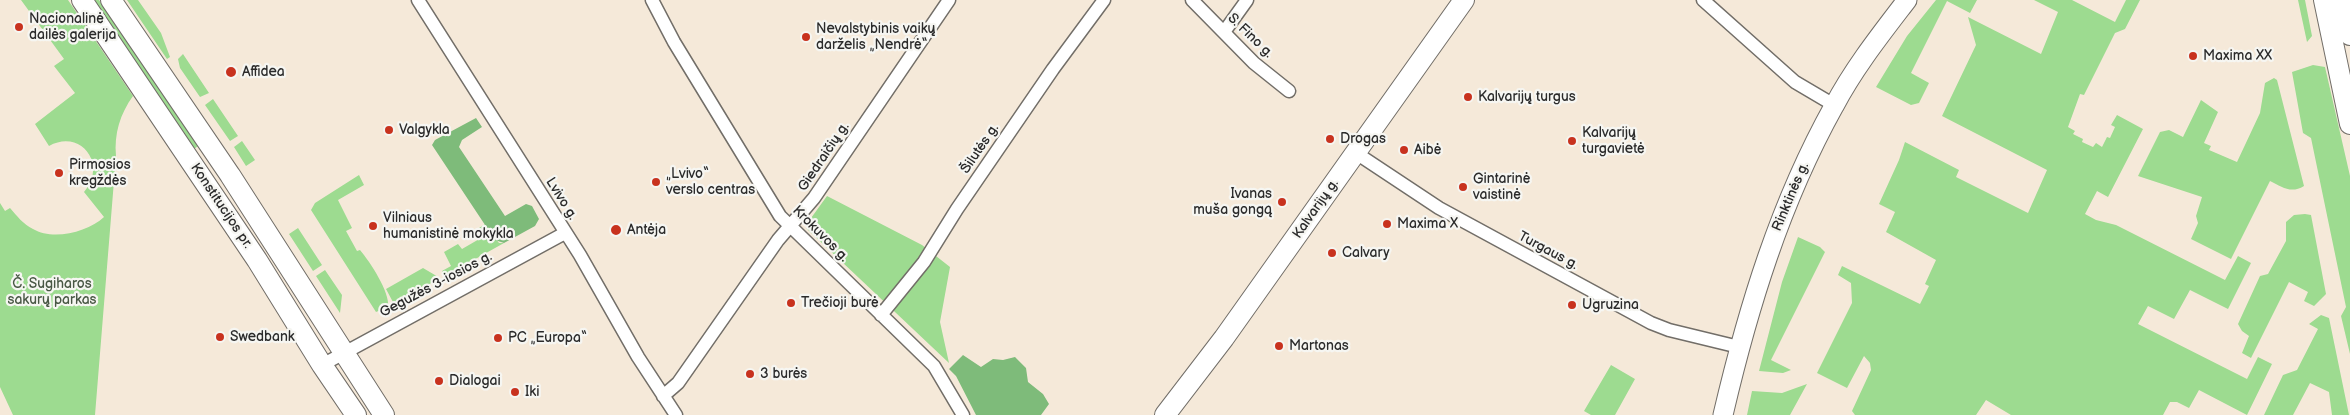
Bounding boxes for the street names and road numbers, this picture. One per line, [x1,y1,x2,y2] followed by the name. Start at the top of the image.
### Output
[1224,10,1276,62] street label: S. Fino g.
[795,119,853,195] street label: Giedraičių g.
[957,121,1003,177] street label: Šilutės g.
[186,160,256,252] street label: Konstitucijos pr.
[1769,160,1813,234] street label: Rinktinės g.
[542,175,580,223] street label: Lvivo g.
[1289,176,1343,242] street label: Kalvarijų g.
[788,202,852,266] street label: Krokuvos g.
[1515,228,1581,274] street label: Turgaus g.
[377,248,495,322] street label: Gegužės 3-iosios g.

